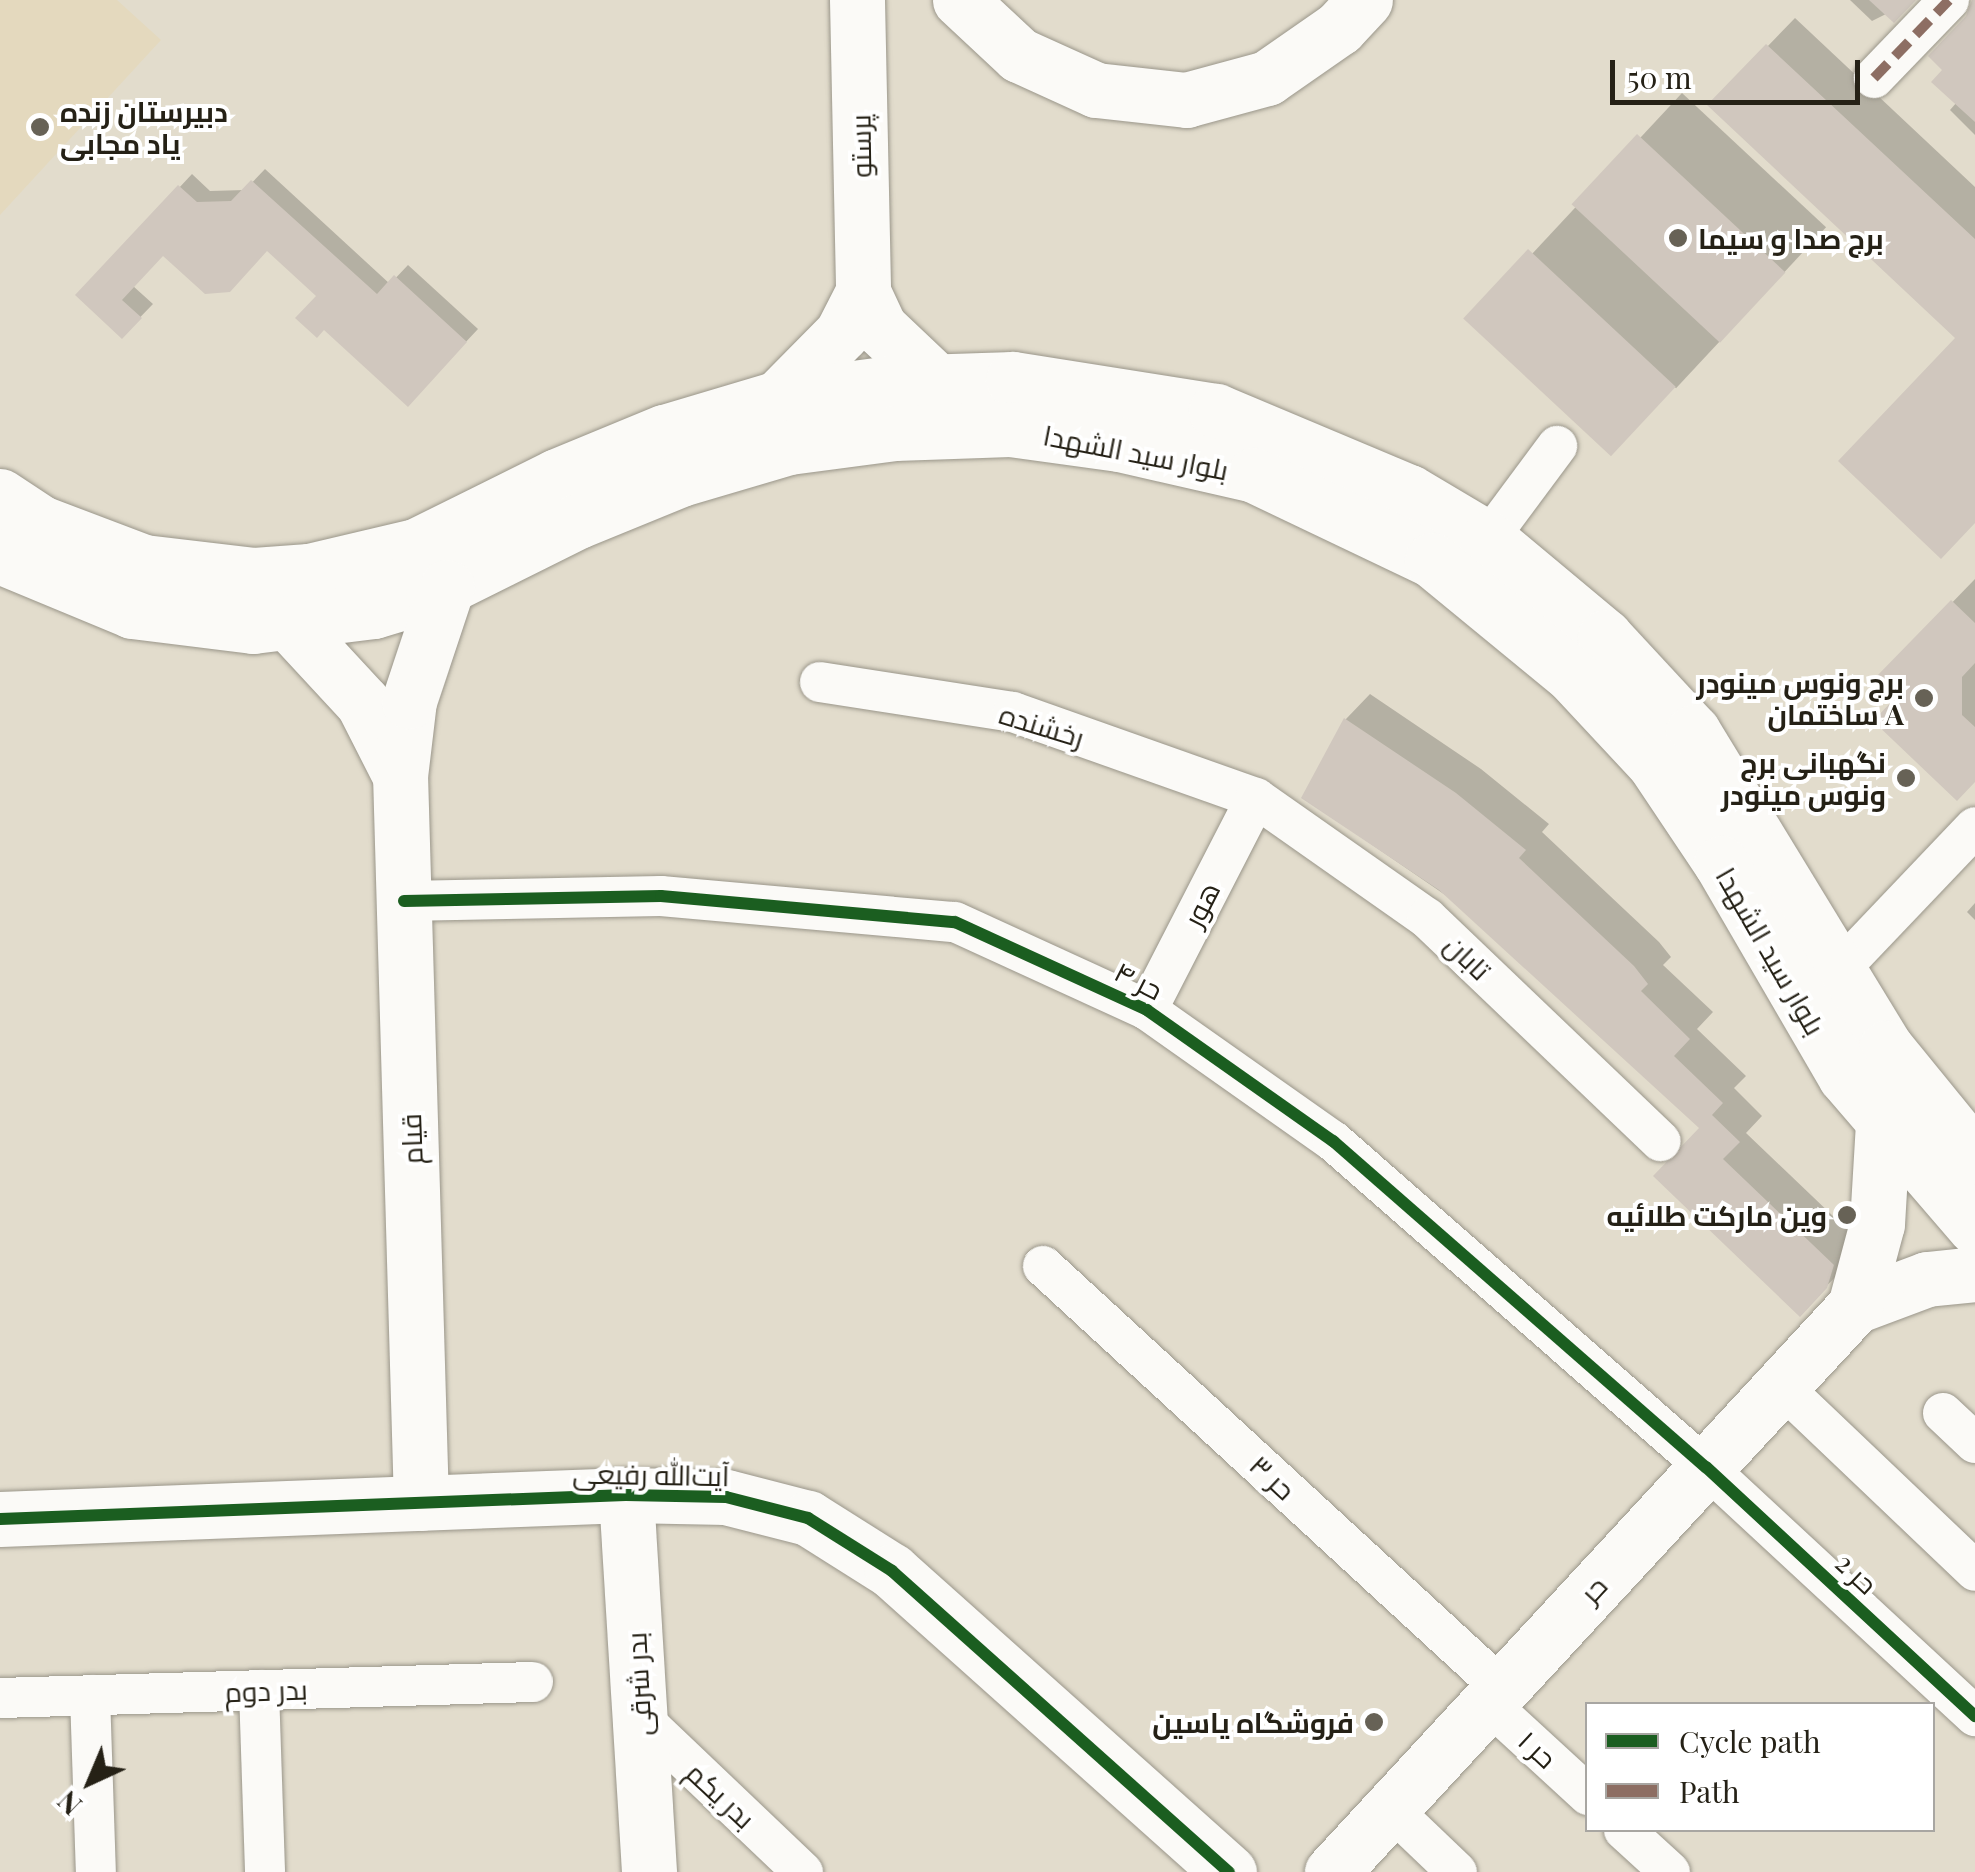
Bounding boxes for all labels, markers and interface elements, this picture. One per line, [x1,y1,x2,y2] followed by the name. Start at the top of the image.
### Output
[1615,40,1865,102] scale bar
[1627,57,1692,97] text: 50 m
[60,94,228,160] place label: دبیرستان زنده یاد مجابی
[843,114,877,178] street label: پرستو
[29,116,51,138] marker: دبیرستان زنده یاد مجابی
[1698,221,1884,255] place label: برج صدا و سیما
[1667,227,1689,249] marker: برج صدا و سیما
[1041,418,1231,486] street label: بلوار سید الشهدا
[1697,665,1904,731] place label: برج ونوس مینودر ساختمان A
[1913,687,1935,709] marker: برج ونوس مینودر ساختمان A
[996,696,1088,754] street label: رخشنده
[1721,745,1886,811] place label: نگهبانی برج ونوس مینودر
[1895,767,1917,789] marker: نگهبانی برج ونوس مینودر
[1710,861,1832,1041] street label: بلوار سید الشهدا
[1176,876,1226,932] street label: هور
[1438,928,1498,986] street label: تابان
[1109,954,1169,1006] street label: حر ۴
[393,1113,429,1165] street label: قیام
[1607,1198,1827,1232] place label: وین مارکت طلائیه
[1836,1204,1858,1226] marker: وین مارکت طلائیه
[1243,1448,1303,1506] street label: حر ۳
[572,1456,730,1492] street label: آیت‌الله رفیعی
[1829,1546,1885,1600] street label: حر 2
[1573,1569,1613,1609] street label: حر
[619,1631,657,1737] street label: بدر شرقی
[224,1672,308,1708] street label: بدر دوم
[1585,1702,1935,1832] legend
[1152,1705,1354,1739] place label: فروشگاه یاسین
[1363,1711,1385,1733] marker: فروشگاه یاسین
[1679,1721,1821,1761] text: Cycle path
[1512,1723,1564,1775] street label: حر ۱
[40,1732,140,1832] north arrow
[680,1755,762,1835] street label: بدر یکم
[1679,1771,1740,1811] text: Path
[49,1784,89,1824] text: N

